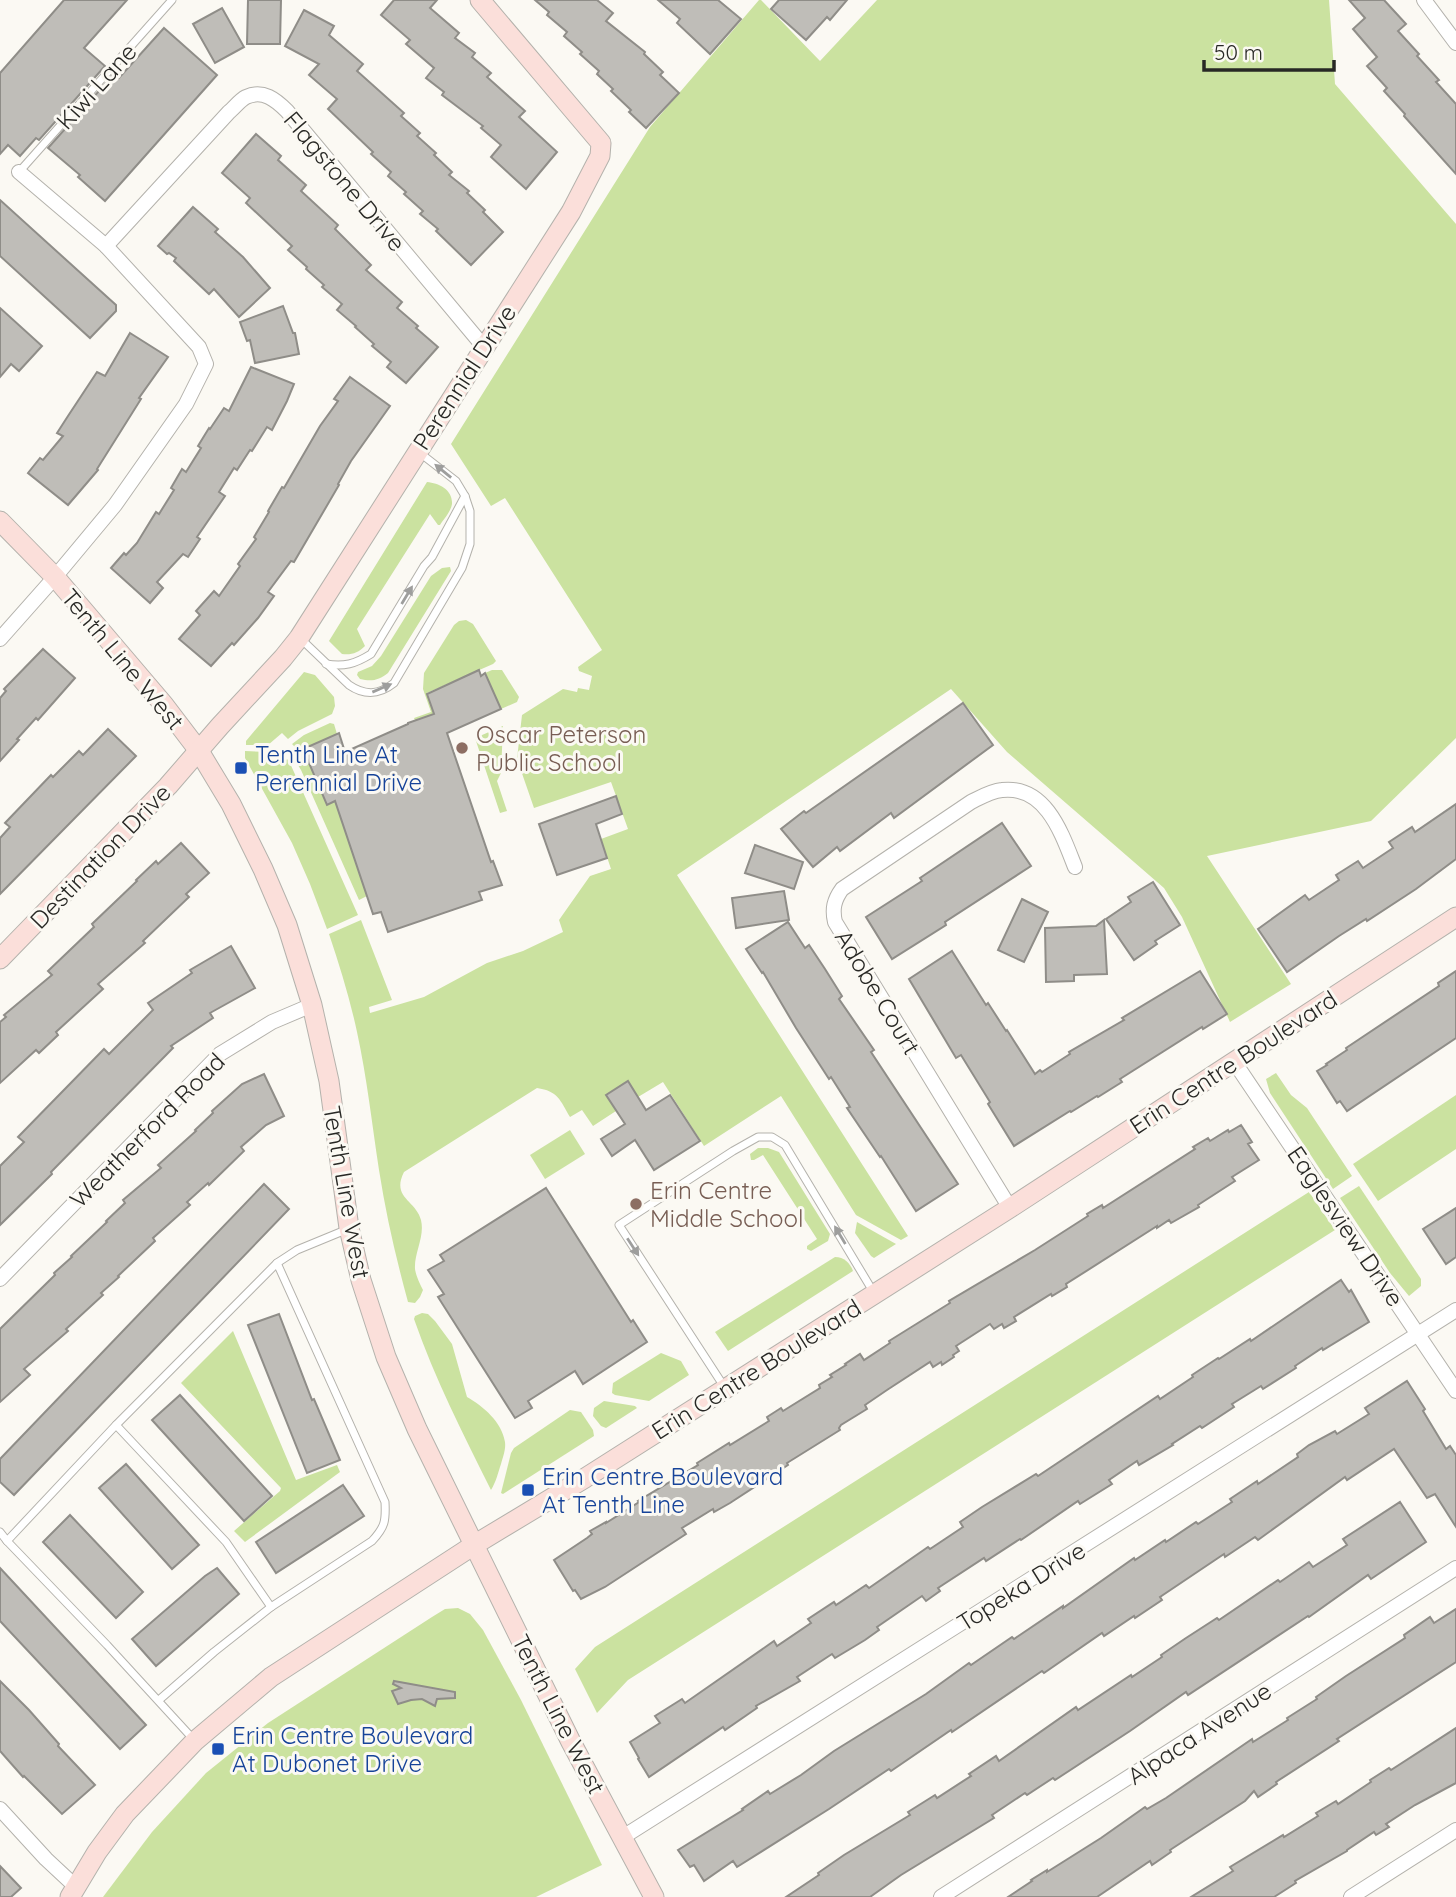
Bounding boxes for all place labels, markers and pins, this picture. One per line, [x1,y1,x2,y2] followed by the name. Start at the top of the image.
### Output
[476,719,646,777] place label: Oscar Peterson Public School
[255,739,422,797] place label: Tenth Line At Perennial Drive
[454,740,470,756] marker: Oscar Peterson Public School
[233,760,249,776] marker: Tenth Line At Perennial Drive
[650,1175,804,1233] place label: Erin Centre Middle School
[628,1196,644,1212] marker: Erin Centre Middle School
[542,1461,783,1519] place label: Erin Centre Boulevard At Tenth Line
[520,1482,536,1498] marker: Erin Centre Boulevard At Tenth Line
[232,1720,473,1778] place label: Erin Centre Boulevard At Dubonet Drive
[210,1741,226,1757] marker: Erin Centre Boulevard At Dubonet Drive

